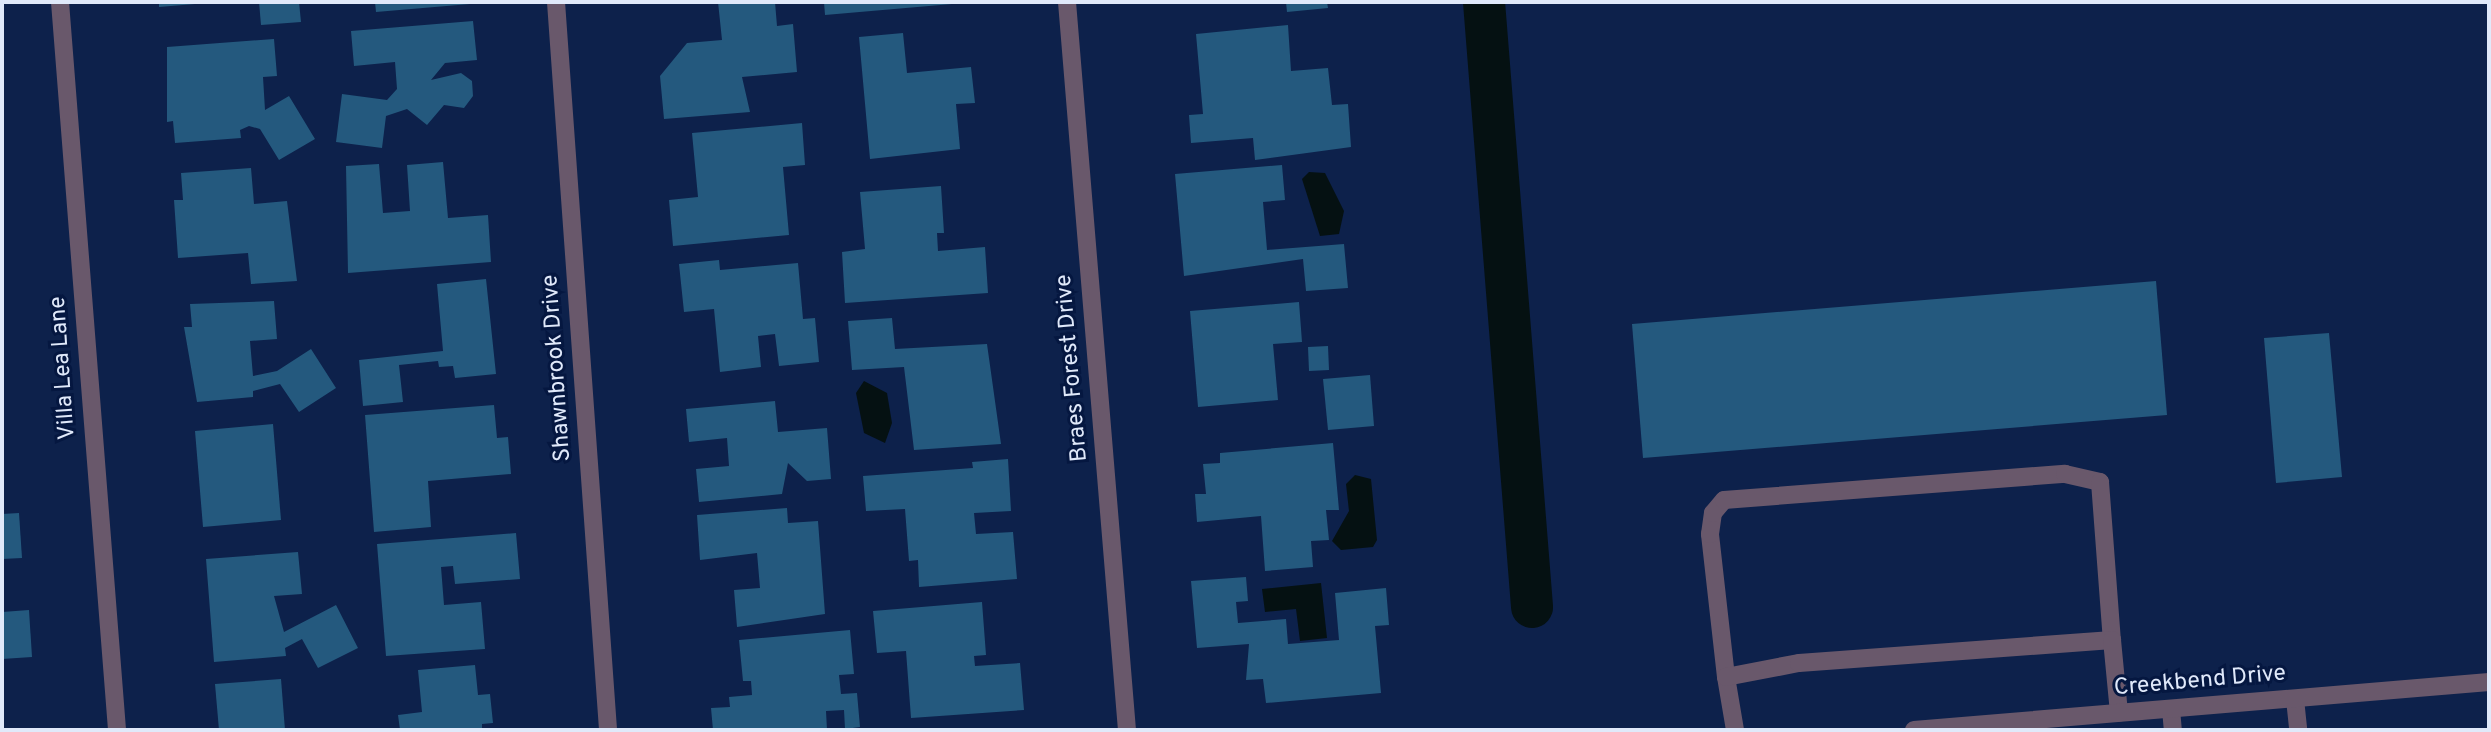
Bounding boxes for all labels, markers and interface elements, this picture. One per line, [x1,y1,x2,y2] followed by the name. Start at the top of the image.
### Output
[1051,273,1095,463] street label: Braes Forest Drive
[538,274,578,462] street label: Shawnbrook Drive
[45,295,83,441] street label: Villa Lea Lane
[2113,661,2287,703] street label: Creekbend Drive

